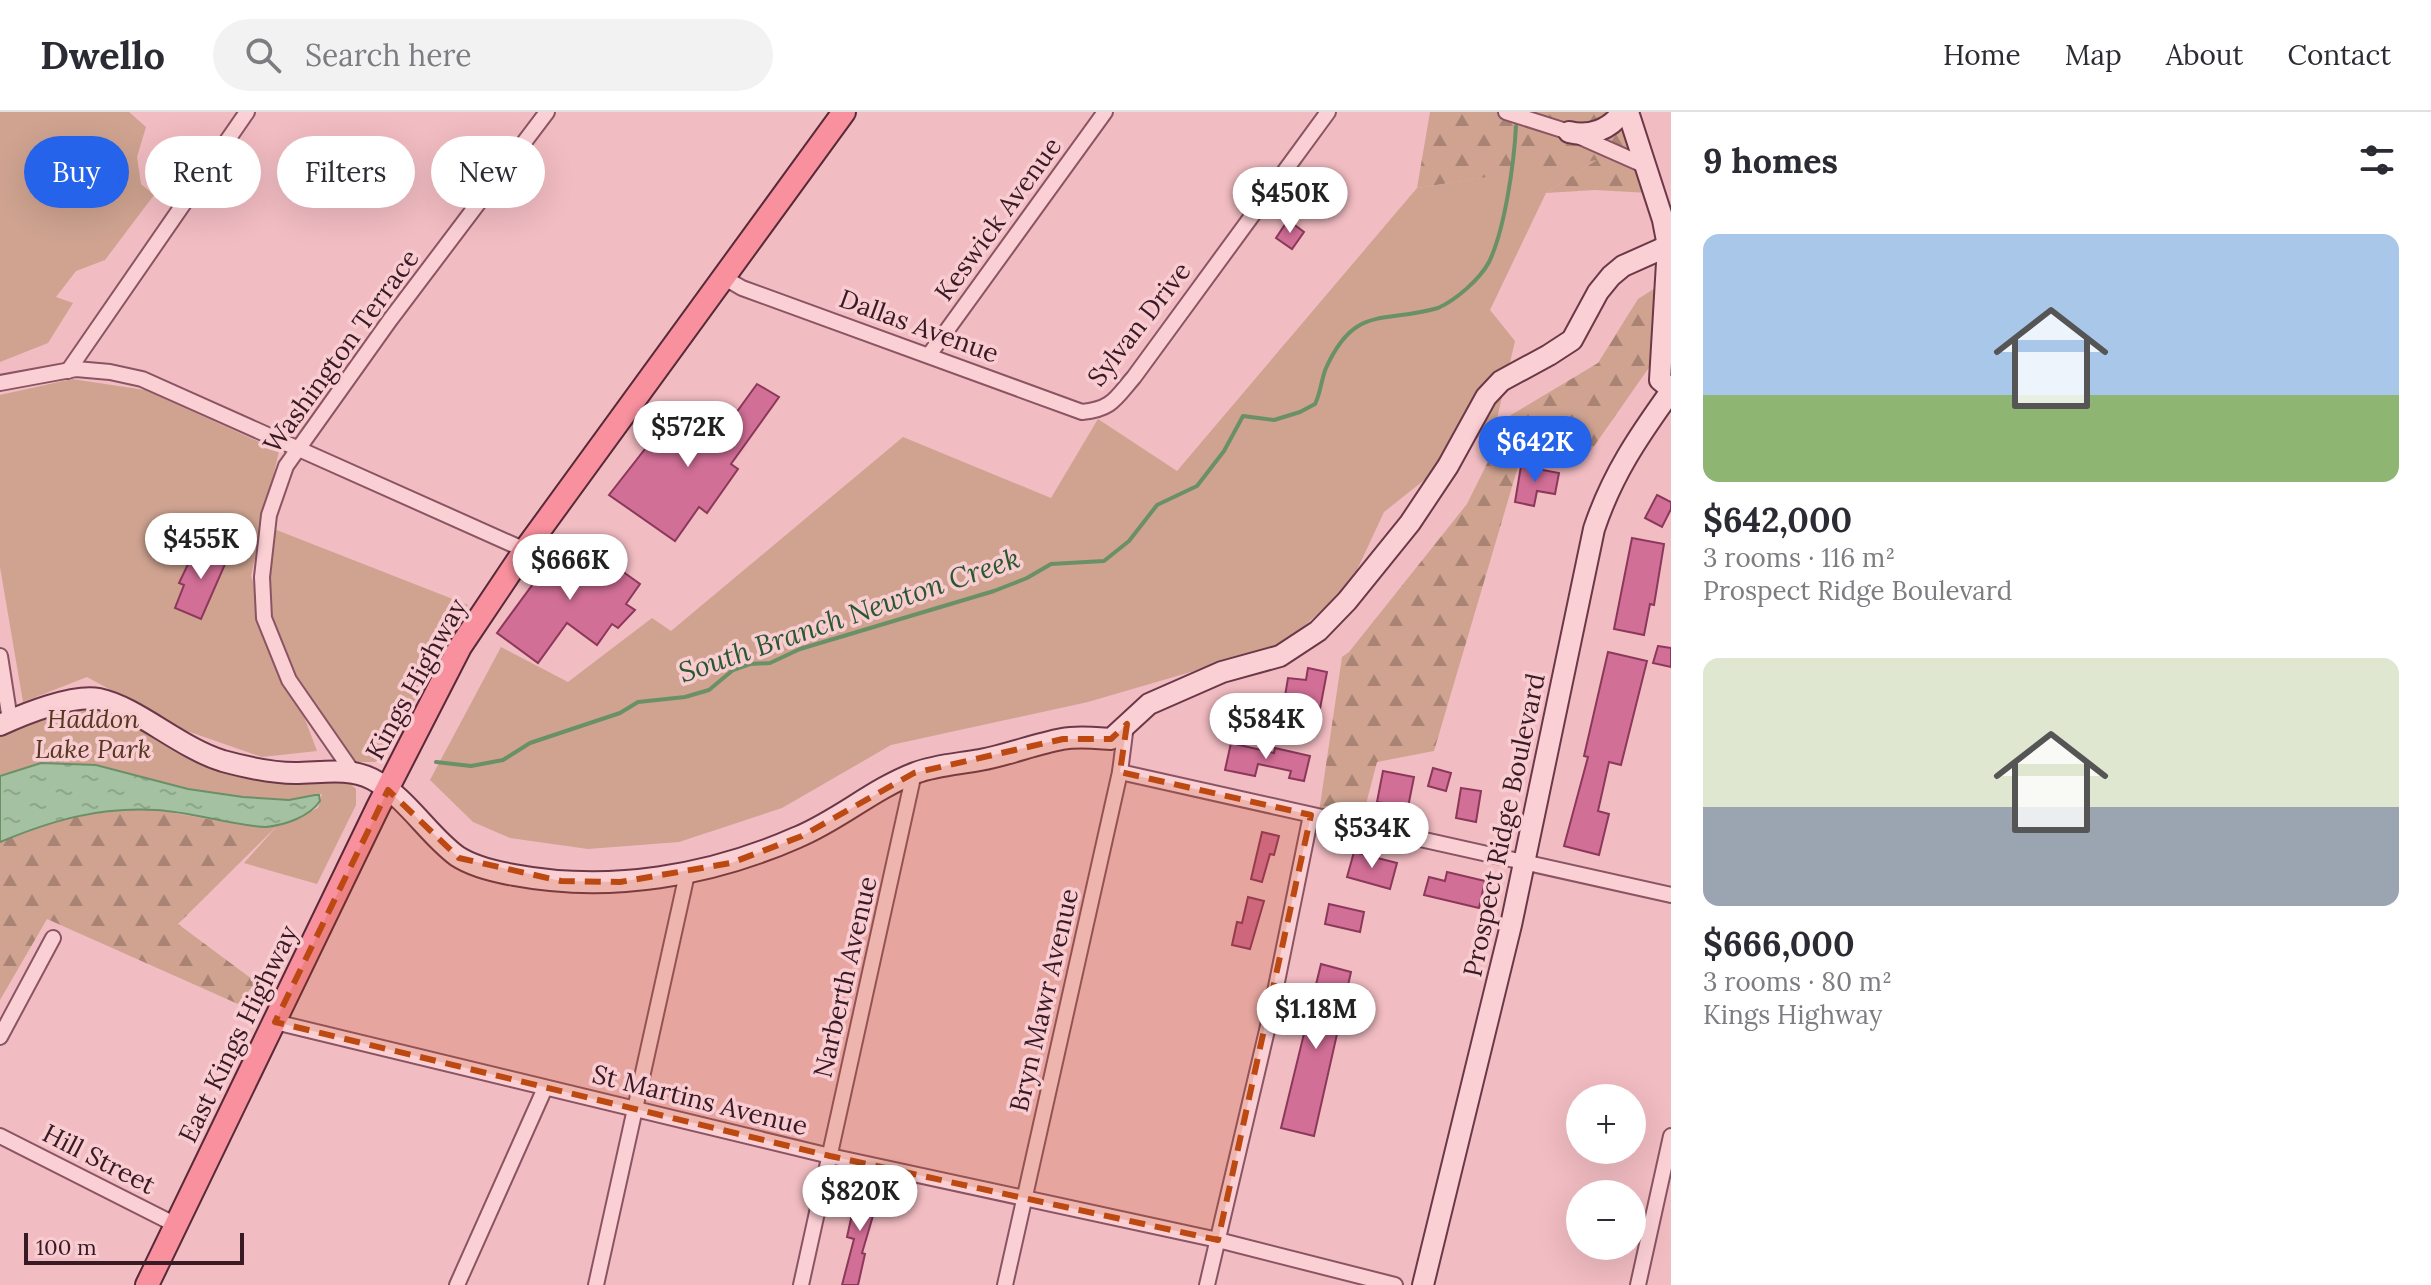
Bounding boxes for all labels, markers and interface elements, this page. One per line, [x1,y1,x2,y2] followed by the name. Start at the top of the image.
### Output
[213,19,773,91] search box
[40,31,165,79] text: Dwello
[241,33,285,77] icon: search
[305,36,472,74] text: Search here
[1943,37,2021,73] text: Home
[2065,37,2122,73] text: Map
[2166,37,2243,73] text: About
[2287,37,2391,73] text: Contact
[927,130,1068,307] street label: Keswick Avenue
[24,136,129,208] chip: Buy
[145,136,261,208] chip: Rent
[277,136,415,208] chip: Filters
[431,136,545,208] chip: New
[2355,138,2399,182] icon: filters
[1703,139,1838,182] text: 9 homes
[1234,167,1346,235] pin: $450K
[1251,176,1329,209] text: $450K
[255,242,426,459] street label: Washington Terrace
[1080,255,1198,393] street label: Sylvan Drive
[835,281,1003,370] street label: Dallas Avenue
[1979,286,2123,430] icon: home
[632,401,744,469] pin: $572K
[651,410,725,443] text: $572K
[1479,416,1591,484] pin: $642K
[1497,425,1573,458] text: $642K
[1703,498,1852,541] text: $642,000
[145,513,257,581] pin: $455K
[163,522,239,555] text: $455K
[514,534,626,602] pin: $666K
[674,540,1024,690] water label: South Branch Newton Creek
[1703,541,1895,574] text: 3 rooms · 116 m²
[531,543,609,576] text: $666K
[1703,574,2012,607] text: Prospect Ridge Boulevard
[358,592,474,765] street label: Kings Highway
[1455,670,1552,980] street label: Prospect Ridge Boulevard
[1210,693,1322,761] pin: $584K
[35,702,151,765] park label: Haddon Lake Park
[1228,702,1304,735] text: $584K
[1979,710,2123,854] icon: home
[1316,802,1428,870] pin: $534K
[1334,811,1410,844] text: $534K
[805,873,884,1081] street label: Narberth Avenue
[1002,885,1085,1115] street label: Bryn Mawr Avenue
[171,919,305,1148] street label: East Kings Highway
[1703,922,1855,965] text: $666,000
[1703,965,1892,998] text: 3 rooms · 80 m²
[1251,983,1381,1051] pin: $1.18M
[1275,992,1357,1025] text: $1.18M
[1703,998,1882,1031] text: Kings Highway
[589,1057,811,1142] street label: St Martins Avenue
[1566,1084,1646,1260] map controls
[1566,1084,1646,1164] button: +
[37,1116,161,1201] street label: Hill Street
[804,1165,916,1233] pin: $820K
[820,1174,900,1207] text: $820K
[1566,1180,1646,1260] button: −
[24,1229,244,1265] scale bar
[36,1233,97,1261] text: 100 m

